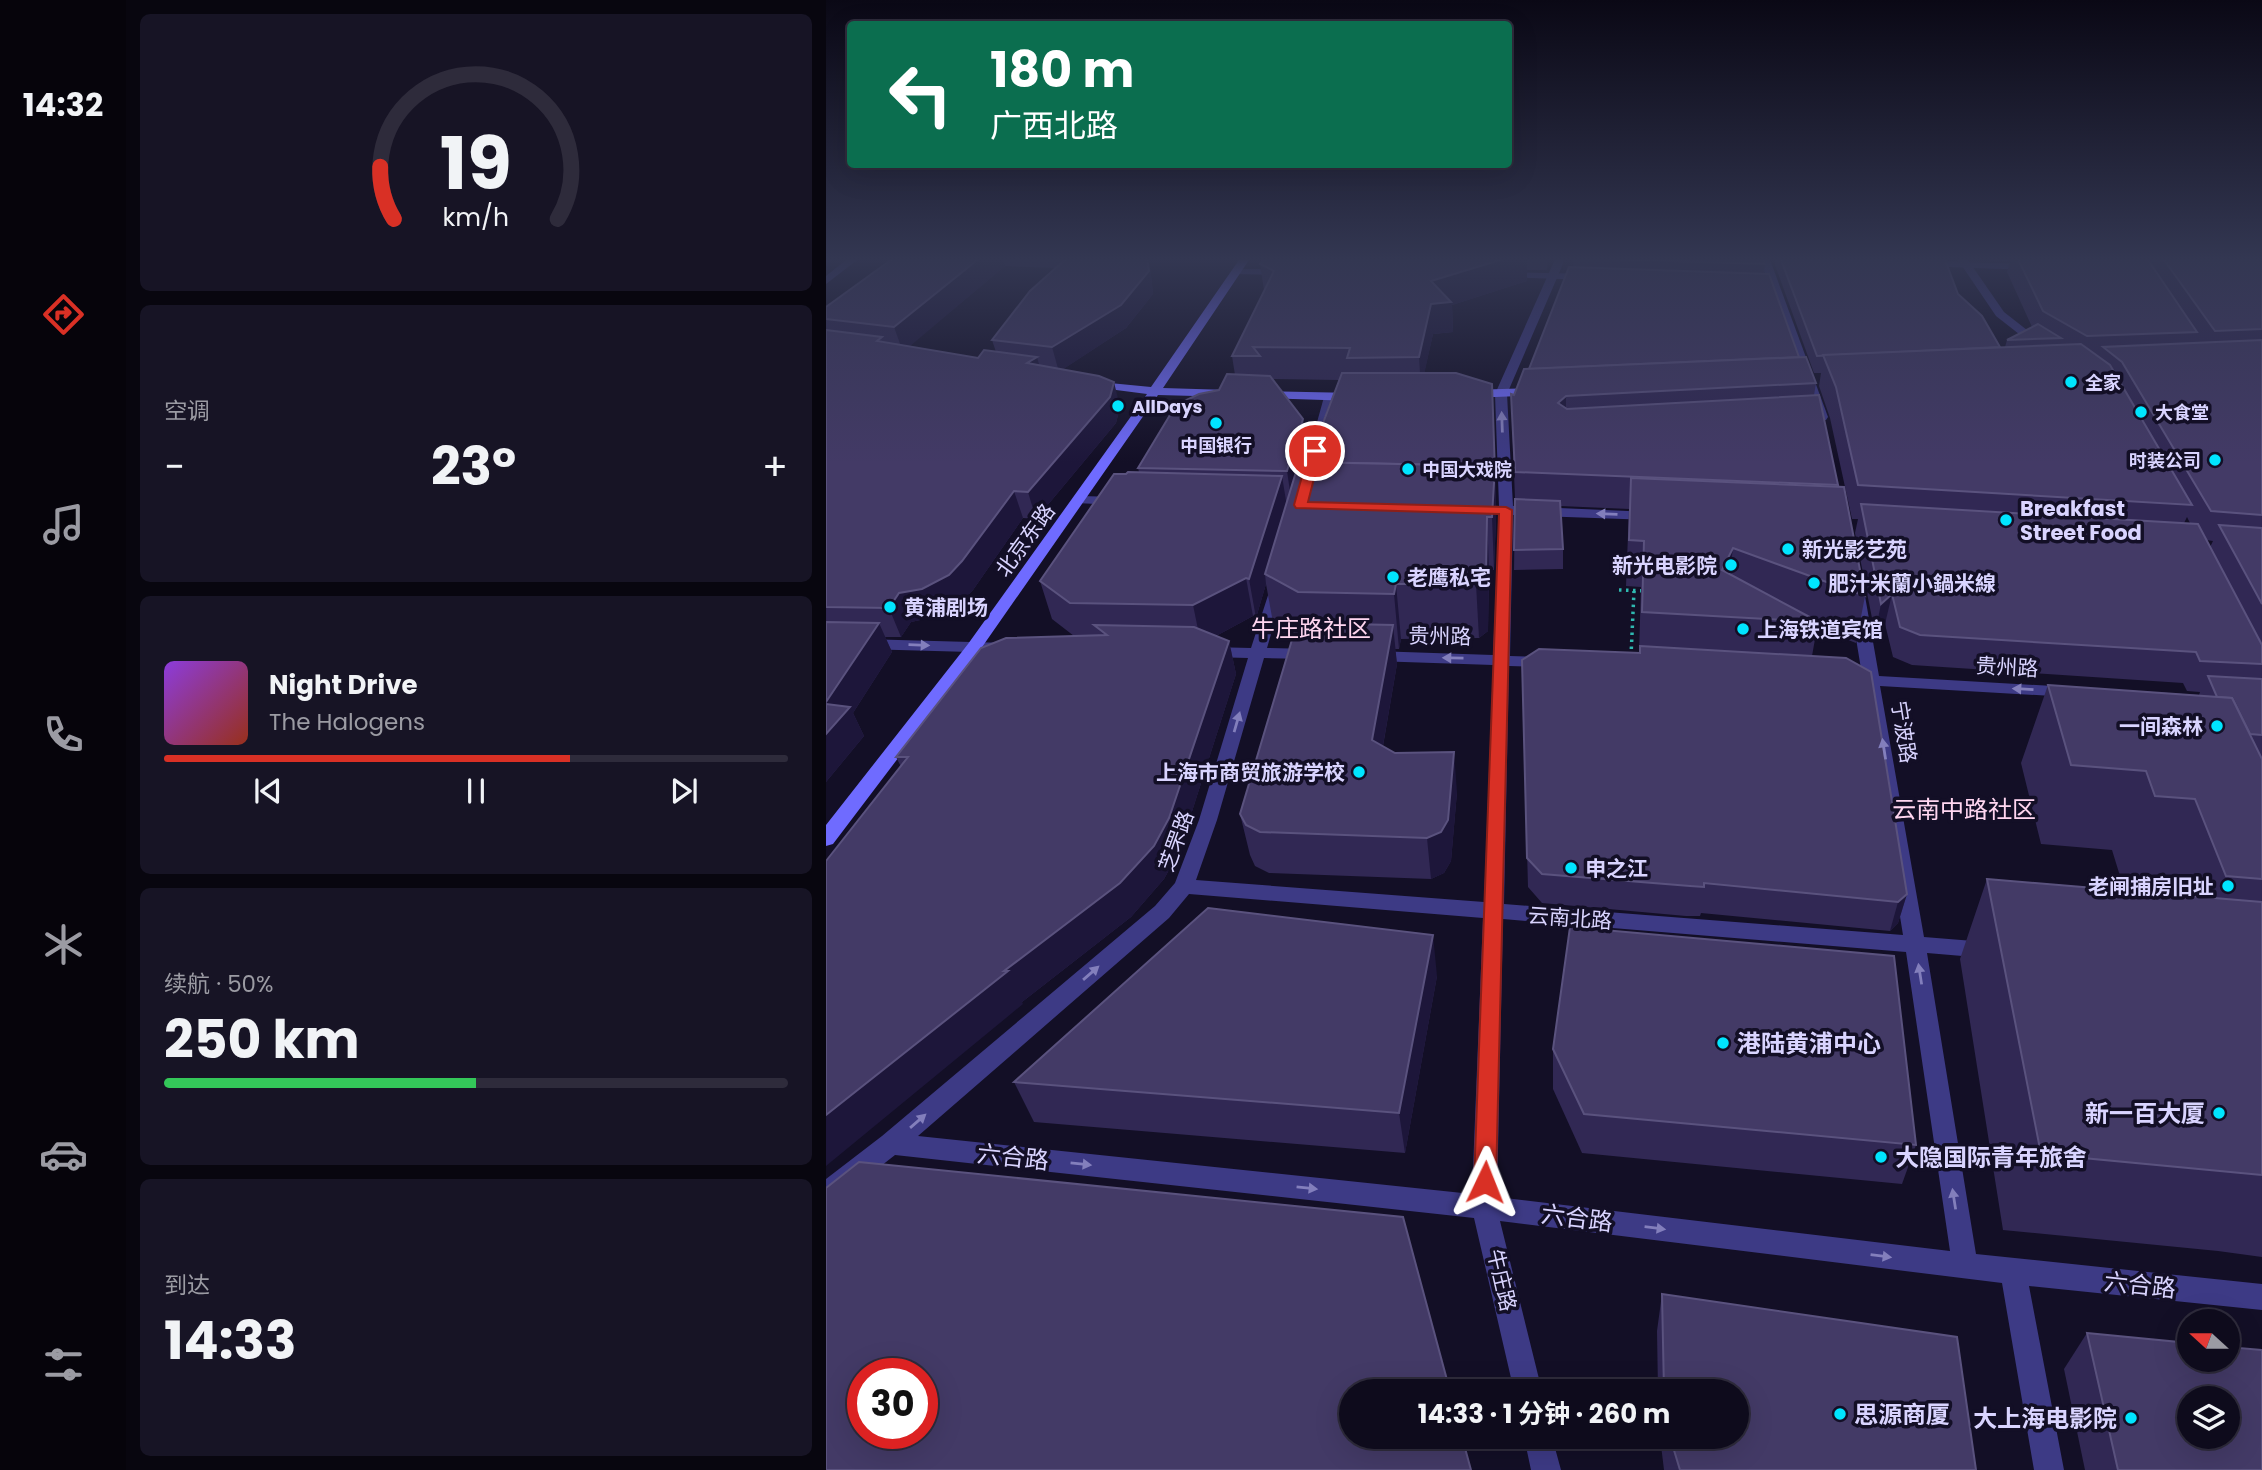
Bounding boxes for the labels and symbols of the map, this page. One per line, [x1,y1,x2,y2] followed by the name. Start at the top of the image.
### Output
[2085,370,2121,395] place label: 全家
[2063,374,2079,390] marker: 全家
[1132,394,1203,419] place label: AllDays
[1110,398,1126,414] marker: AllDays
[2155,400,2209,425] place label: 大食堂
[2133,404,2149,420] marker: 大食堂
[1497,411,1508,433] one-way arrow
[1208,415,1224,431] marker: 中国银行
[1285,421,1345,481] pin
[1180,433,1252,458] place label: 中国银行
[2129,448,2201,473] place label: 时装公司
[2207,452,2223,468] marker: 时装公司
[1422,457,1512,482] place label: 中国大戏院
[1400,461,1416,477] marker: 中国大戏院
[2020,494,2142,547] place label: Breakfast Street Food
[989,497,1061,583] street label: 北京东路
[1596,508,1618,519] one-way arrow
[1998,512,2014,528] marker: Breakfast Street Food
[1802,535,1907,564] place label: 新光影艺苑
[1780,541,1796,557] marker: 新光影艺苑
[1612,551,1717,580] place label: 新光电影院
[1723,557,1739,573] marker: 新光电影院
[1407,563,1491,592] place label: 老鹰私宅
[1385,569,1401,585] marker: 老鹰私宅
[1828,569,1996,598] place label: 肥汁米蘭小鍋米線
[1806,575,1822,591] marker: 肥汁米蘭小鍋米線
[904,593,988,622] place label: 黄浦剧场
[882,599,898,615] marker: 黄浦剧场
[1251,612,1371,645] district label: 牛庄路社区
[1757,615,1883,644] place label: 上海铁道宾馆
[1408,621,1472,651] street label: 贵州路
[1735,621,1751,637] marker: 上海铁道宾馆
[908,640,930,651] one-way arrow
[1975,651,2039,683] street label: 贵州路
[1442,652,1464,663] one-way arrow
[2011,683,2033,694] one-way arrow
[1885,699,1923,765] street label: 宁波路
[1233,711,1243,732] one-way arrow
[2119,712,2203,741] place label: 一间森林
[2209,718,2225,734] marker: 一间森林
[1878,738,1889,760] one-way arrow
[1156,758,1345,787] place label: 上海市商贸旅游学校
[1351,764,1367,780] marker: 上海市商贸旅游学校
[1892,793,2036,826] district label: 云南中路社区
[1152,806,1200,876] street label: 芝罘路
[1585,854,1648,883] place label: 申之江
[1563,860,1579,876] marker: 申之江
[2088,872,2214,901] place label: 老闸捕房旧址
[2220,878,2236,894] marker: 老闸捕房旧址
[1527,901,1613,935] street label: 云南北路
[1914,963,1925,985] one-way arrow
[1082,966,1099,981] one-way arrow
[1737,1027,1881,1060] place label: 港陆黄浦中心
[1715,1035,1731,1051] marker: 港陆黄浦中心
[2085,1097,2205,1130] place label: 新一百大厦
[2211,1105,2227,1121] marker: 新一百大厦
[909,1114,926,1129] one-way arrow
[975,1137,1051,1177] street label: 六合路
[1895,1141,2087,1174] place label: 大隐国际青年旅舍
[1448,1145,1522,1219] position arrow
[1873,1149,1889,1165] marker: 大隐国际青年旅舍
[1070,1159,1092,1170] one-way arrow
[1296,1183,1318,1194] one-way arrow
[1948,1187,1959,1209] one-way arrow
[1539,1197,1615,1239] street label: 六合路
[1644,1222,1666,1233] one-way arrow
[1481,1246,1523,1314] street label: 牛庄路
[1870,1250,1892,1261] one-way arrow
[2102,1265,2178,1305] street label: 六合路
[2177,1309,2240,1372] north arrow
[847,1358,938,1449] speed limit sign: 30
[1854,1398,1950,1431] place label: 思源商厦
[1973,1402,2117,1435] place label: 大上海电影院
[1832,1406,1848,1422] marker: 思源商厦
[2123,1410,2139,1426] marker: 大上海电影院

